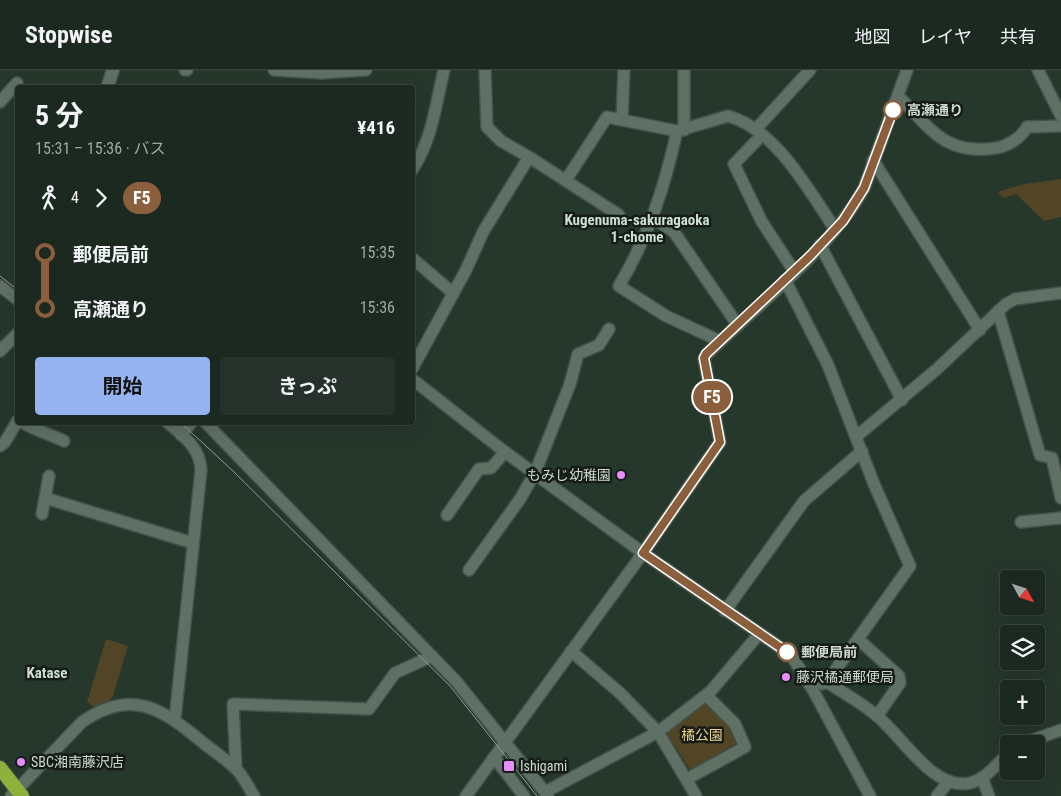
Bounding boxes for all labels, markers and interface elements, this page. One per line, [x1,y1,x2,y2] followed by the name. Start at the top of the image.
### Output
[25,21,112,49] text: Stopwise
[855,26,891,47] text: 地図
[919,26,972,47] text: レイヤ
[1000,26,1036,47] text: 共有
[35,99,84,132] text: 5 分
[883,100,903,120] marker: 高瀬通り
[907,102,963,118] place label: 高瀬通り
[357,116,395,139] text: ¥416
[35,139,165,158] text: 15:31 – 15:36 · バス
[35,184,63,212] icon: walk
[87,184,115,212] icon: forward
[133,187,151,208] text: F5
[71,188,79,207] text: 4
[564,211,710,246] district label: Kugenuma-sakuragaoka 1-chome
[73,243,149,266] text: 郵便局前
[360,243,395,262] text: 15:35
[73,298,149,321] text: 高瀬通り
[360,298,395,317] text: 15:36
[35,357,210,415] button: 開始
[220,357,395,415] button: きっぷ
[690,381,734,413] line badge: F5
[703,386,721,407] text: F5
[527,467,611,483] place label: もみじ幼稚園
[615,469,627,481] marker: もみじ幼稚園
[1000,570,1045,615] north arrow
[1000,570,1045,780] map controls
[1000,625,1045,670] button: layers
[777,642,797,662] marker: 郵便局前
[801,644,857,660] place label: 郵便局前
[26,664,68,682] district label: Katase
[796,669,894,685] place label: 藤沢橘通郵便局
[780,671,792,683] marker: 藤沢橘通郵便局
[1000,680,1045,725] button: +
[681,727,723,743] park label: 橘公園
[1000,735,1045,780] button: −
[31,754,124,770] place label: SBC湘南藤沢店
[15,756,27,768] marker: SBC湘南藤沢店
[520,758,567,774] place label: Ishigami
[502,759,516,773] marker: Ishigami

